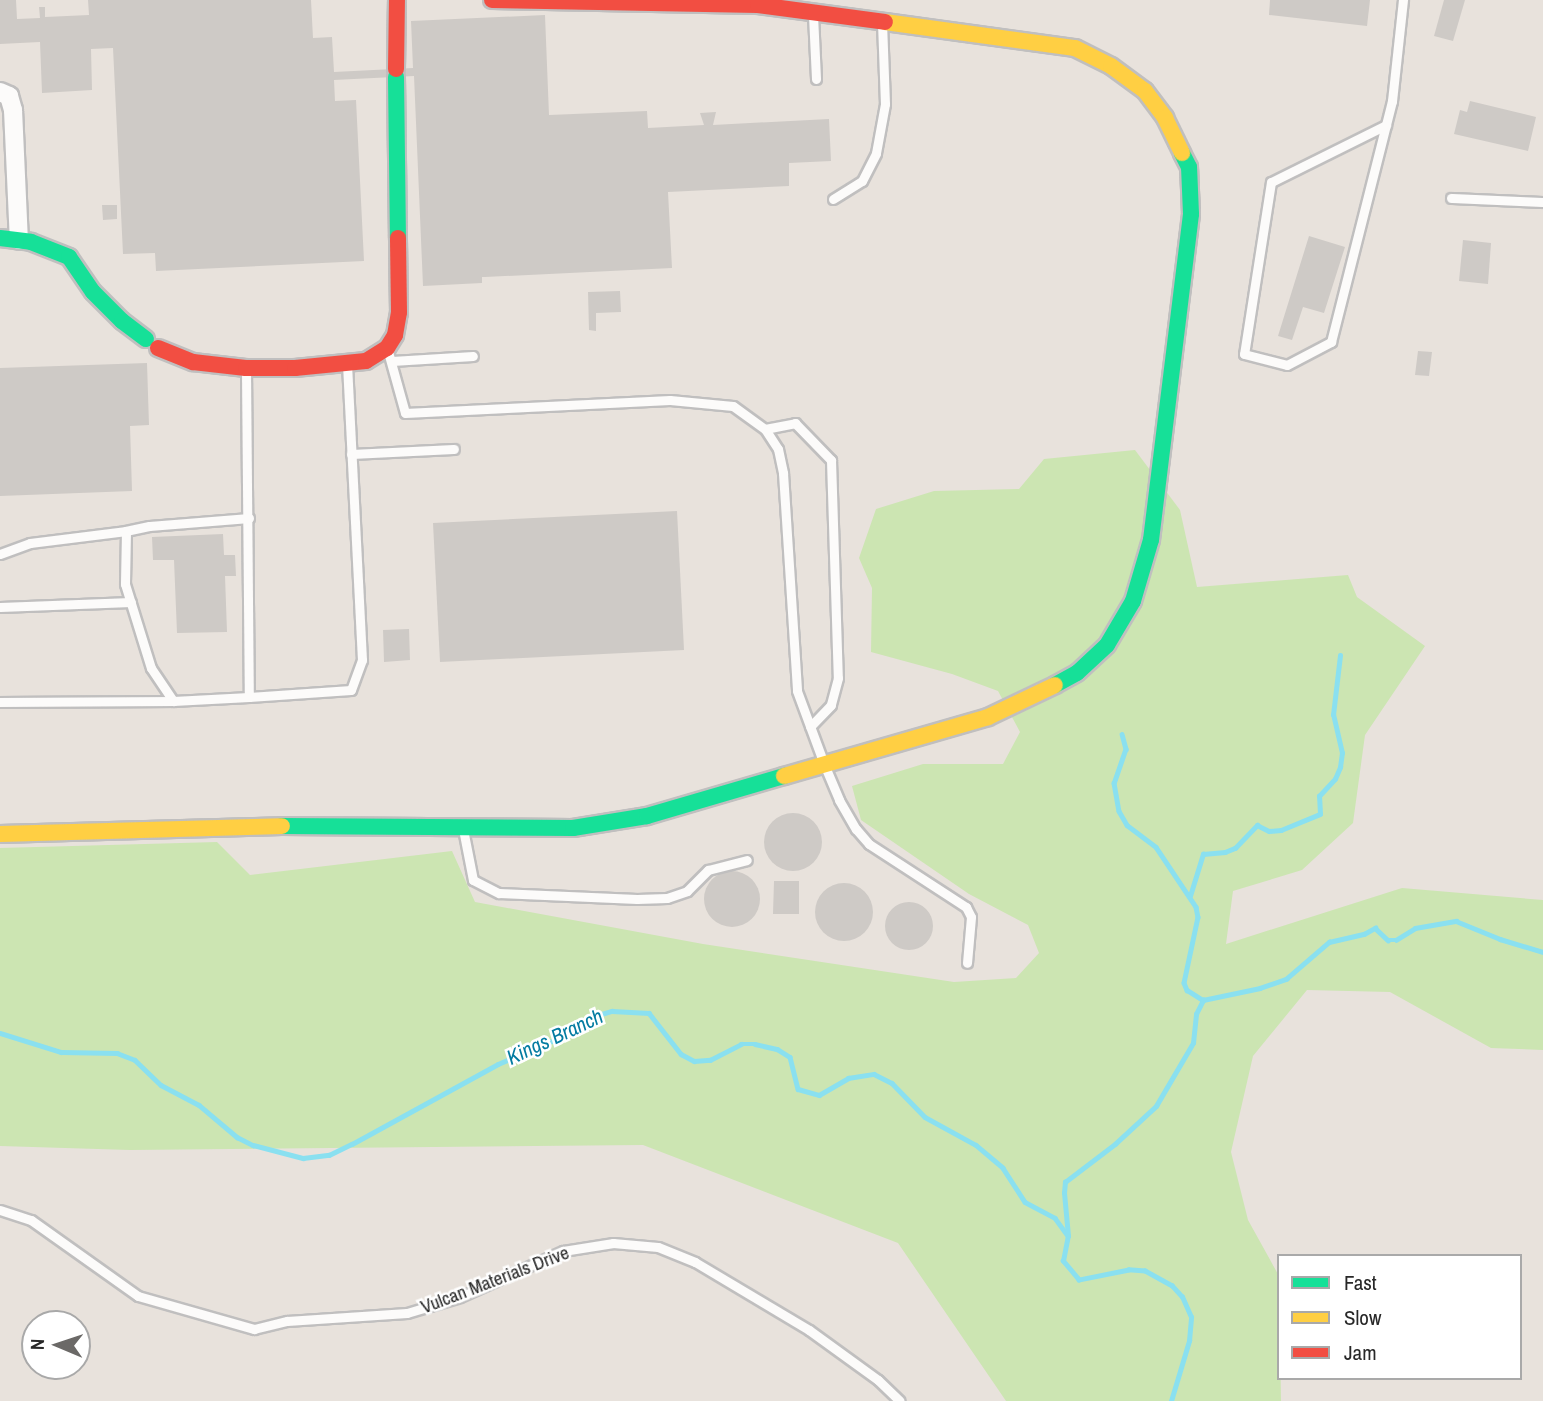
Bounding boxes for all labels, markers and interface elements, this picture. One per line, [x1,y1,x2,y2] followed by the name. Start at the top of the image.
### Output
[503,1004,607,1070] water label: Kings Branch
[418,1241,572,1319] street label: Vulcan Materials Drive
[1277,1254,1522,1380] legend
[1344,1268,1377,1297] text: Fast
[1344,1303,1381,1332] text: Slow
[21,1310,91,1380] north arrow
[24,1338,50,1350] text: N
[1344,1338,1377,1367] text: Jam

